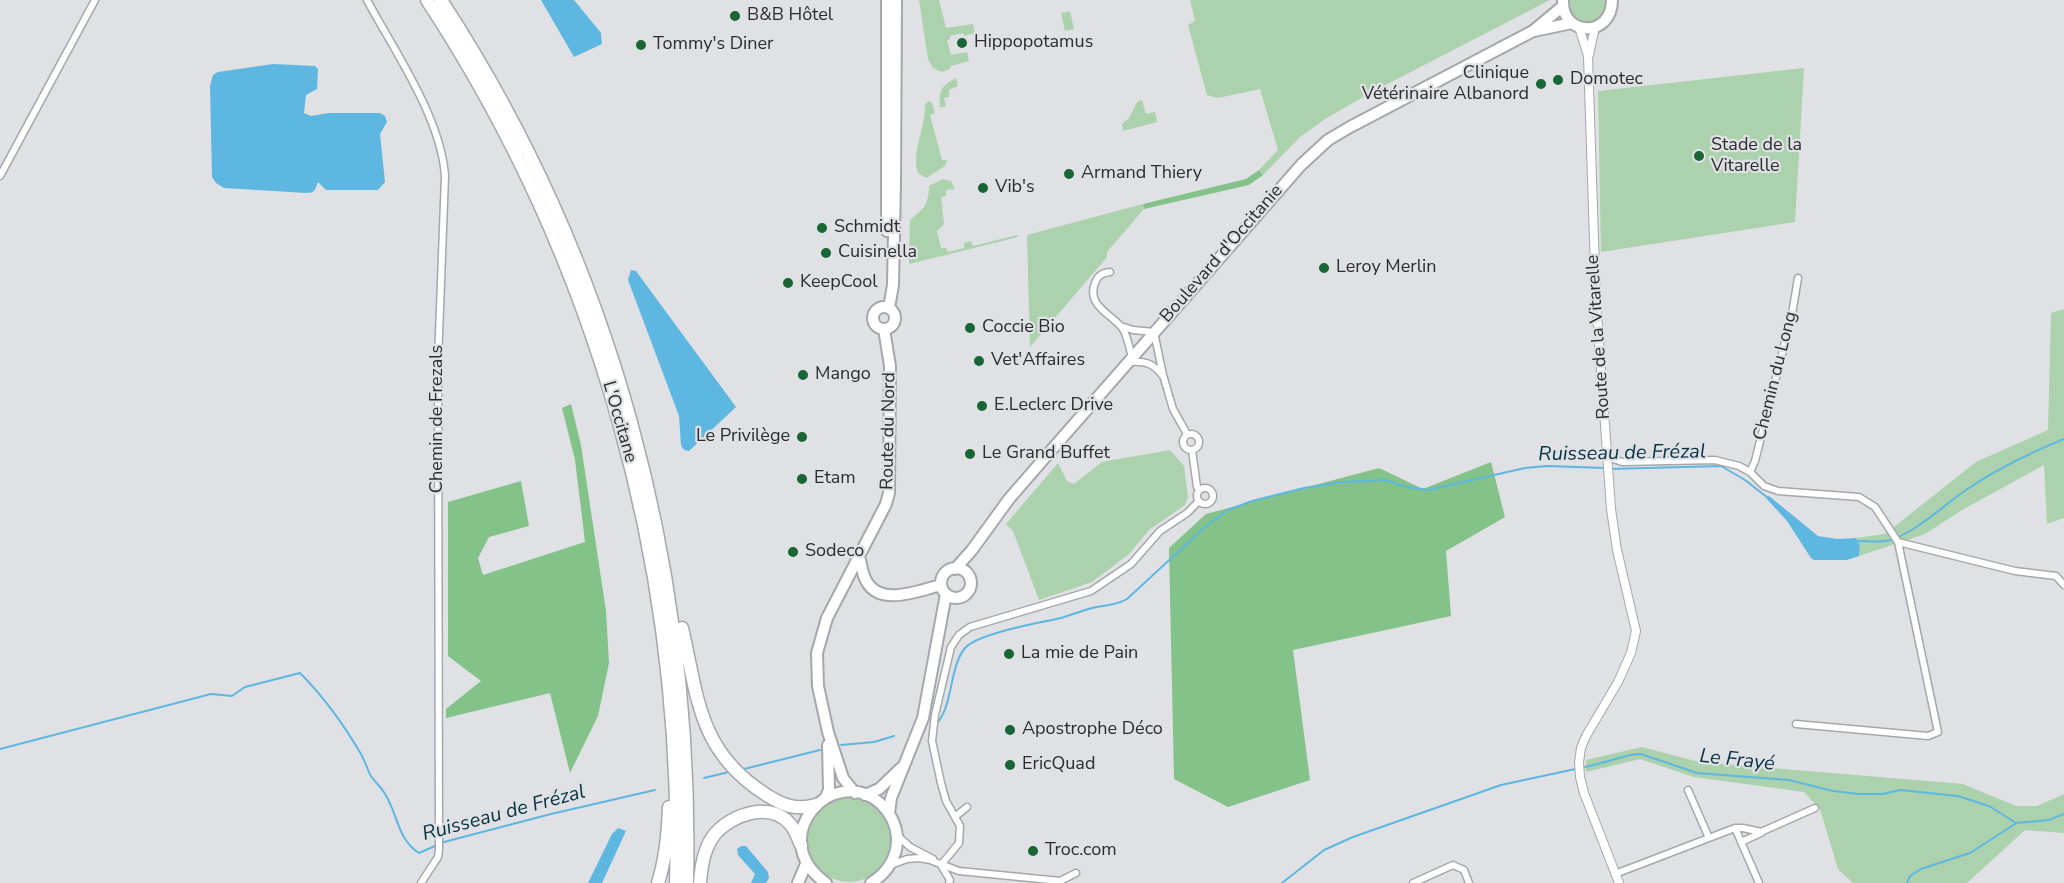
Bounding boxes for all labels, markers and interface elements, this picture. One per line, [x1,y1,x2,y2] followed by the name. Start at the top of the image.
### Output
[747,5,833,27] place label: B&B Hôtel
[728,9,742,23] marker: B&B Hôtel
[974,32,1093,54] place label: Hippopotamus
[653,34,773,56] place label: Tommy's Diner
[955,36,969,50] marker: Hippopotamus
[634,38,648,52] marker: Tommy's Diner
[1362,63,1529,106] place label: Clinique Vétérinaire Albanord
[1570,69,1643,91] place label: Domotec
[1551,73,1565,87] marker: Domotec
[1534,77,1548,91] marker: Clinique Vétérinaire Albanord
[1711,135,1802,178] place label: Stade de la Vitarelle
[1692,149,1706,163] marker: Stade de la Vitarelle
[1081,163,1202,185] place label: Armand Thiery
[1062,167,1076,181] marker: Armand Thiery
[995,177,1035,199] place label: Vib's
[976,181,990,195] marker: Vib's
[1156,181,1288,327] street label: Boulevard d'Occitanie
[834,217,900,239] place label: Schmidt
[815,221,829,235] marker: Schmidt
[838,242,917,264] place label: Cuisinella
[819,246,833,260] marker: Cuisinella
[1582,254,1616,420] street label: Route de la Vitarelle
[1336,257,1436,279] place label: Leroy Merlin
[1317,261,1331,275] marker: Leroy Merlin
[800,272,878,294] place label: KeepCool
[781,276,795,290] marker: KeepCool
[1750,309,1802,443] street label: Chemin du Long
[982,317,1065,339] place label: Coccie Bio
[963,321,977,335] marker: Coccie Bio
[427,345,449,493] street label: Chemin de Frezals
[991,350,1085,372] place label: Vet'Affaires
[972,354,986,368] marker: Vet'Affaires
[815,364,871,386] place label: Mango
[796,368,810,382] marker: Mango
[877,372,901,490] street label: Route du Nord
[597,379,641,465] street label: L'Occitane
[994,395,1113,417] place label: E.Leclerc Drive
[975,399,989,413] marker: E.Leclerc Drive
[696,426,790,448] place label: Le Privilège
[795,430,809,444] marker: Le Privilège
[1538,441,1706,467] water label: Ruisseau de Frézal
[982,443,1110,465] place label: Le Grand Buffet
[963,447,977,461] marker: Le Grand Buffet
[814,468,856,490] place label: Etam
[795,472,809,486] marker: Etam
[805,541,864,563] place label: Sodeco
[786,545,800,559] marker: Sodeco
[1021,643,1138,665] place label: La mie de Pain
[1002,647,1016,661] marker: La mie de Pain
[1022,719,1163,741] place label: Apostrophe Déco
[1003,723,1017,737] marker: Apostrophe Déco
[1698,745,1776,777] water label: Le Frayé
[1022,754,1095,776] place label: EricQuad
[1003,758,1017,772] marker: EricQuad
[420,781,588,847] water label: Ruisseau de Frézal
[1045,840,1117,862] place label: Troc.com
[1026,844,1040,858] marker: Troc.com

